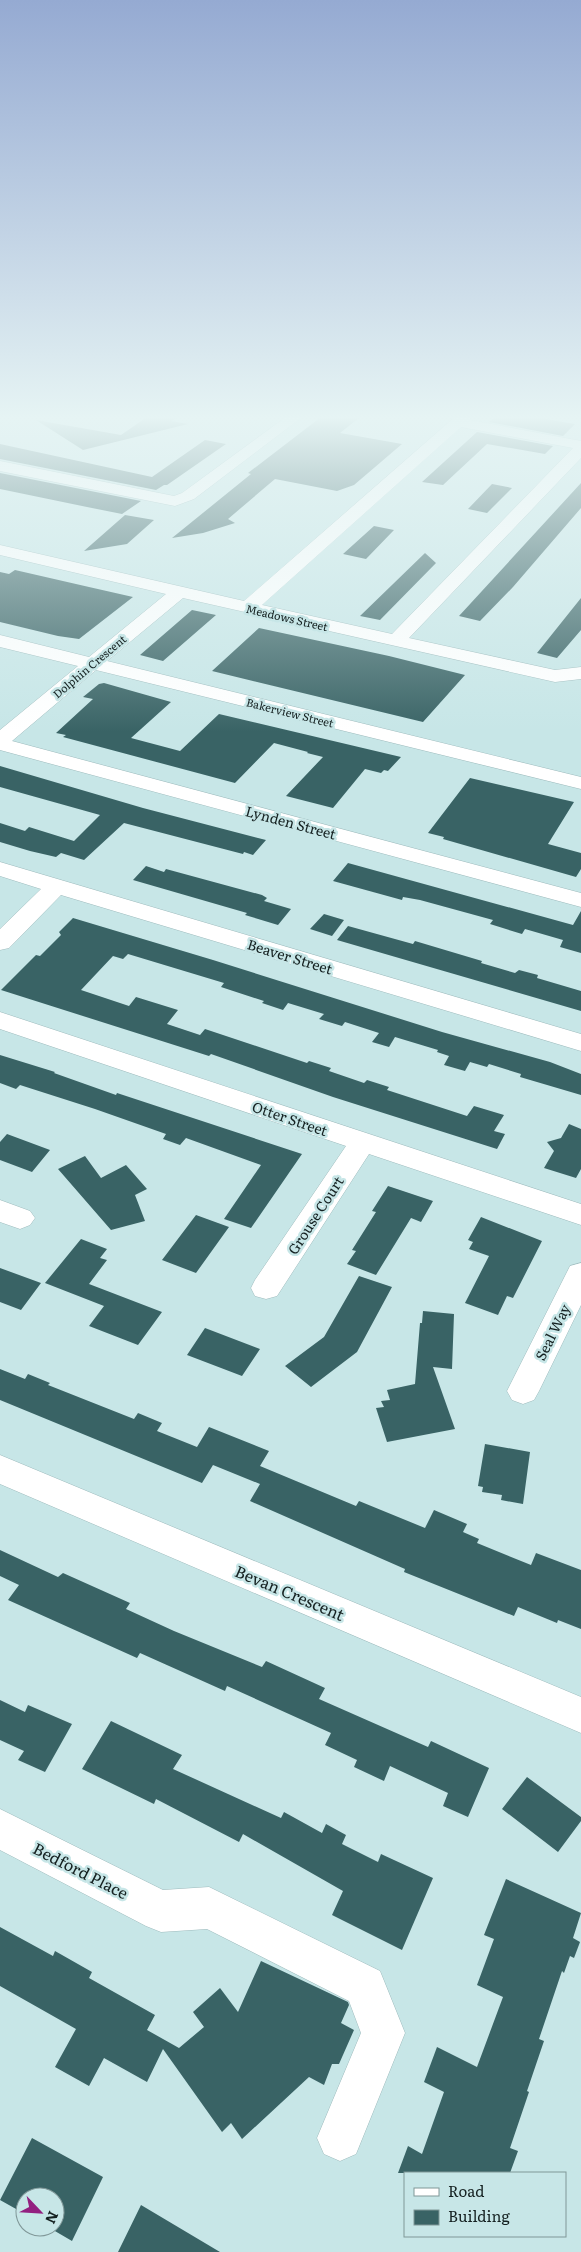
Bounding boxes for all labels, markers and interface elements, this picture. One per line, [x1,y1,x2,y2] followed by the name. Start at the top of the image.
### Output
[245,600,330,634] street label: Meadows Street
[49,630,129,701] street label: Dolphin Crescent
[245,693,336,731] street label: Bakerview Street
[244,800,339,844] street label: Lynden Street
[245,934,335,979] street label: Beaver Street
[250,1096,331,1140] street label: Otter Street
[282,1172,348,1258] street label: Grouse Court
[530,1300,575,1364] street label: Seal Way
[232,1558,349,1626] street label: Bevan Crescent
[29,1836,133,1904] street label: Bedford Place
[404,2172,566,2237] legend
[448,2179,484,2202] text: Road
[15,2187,65,2237] north arrow
[448,2204,510,2227] text: Building
[41,2208,64,2228] text: N

